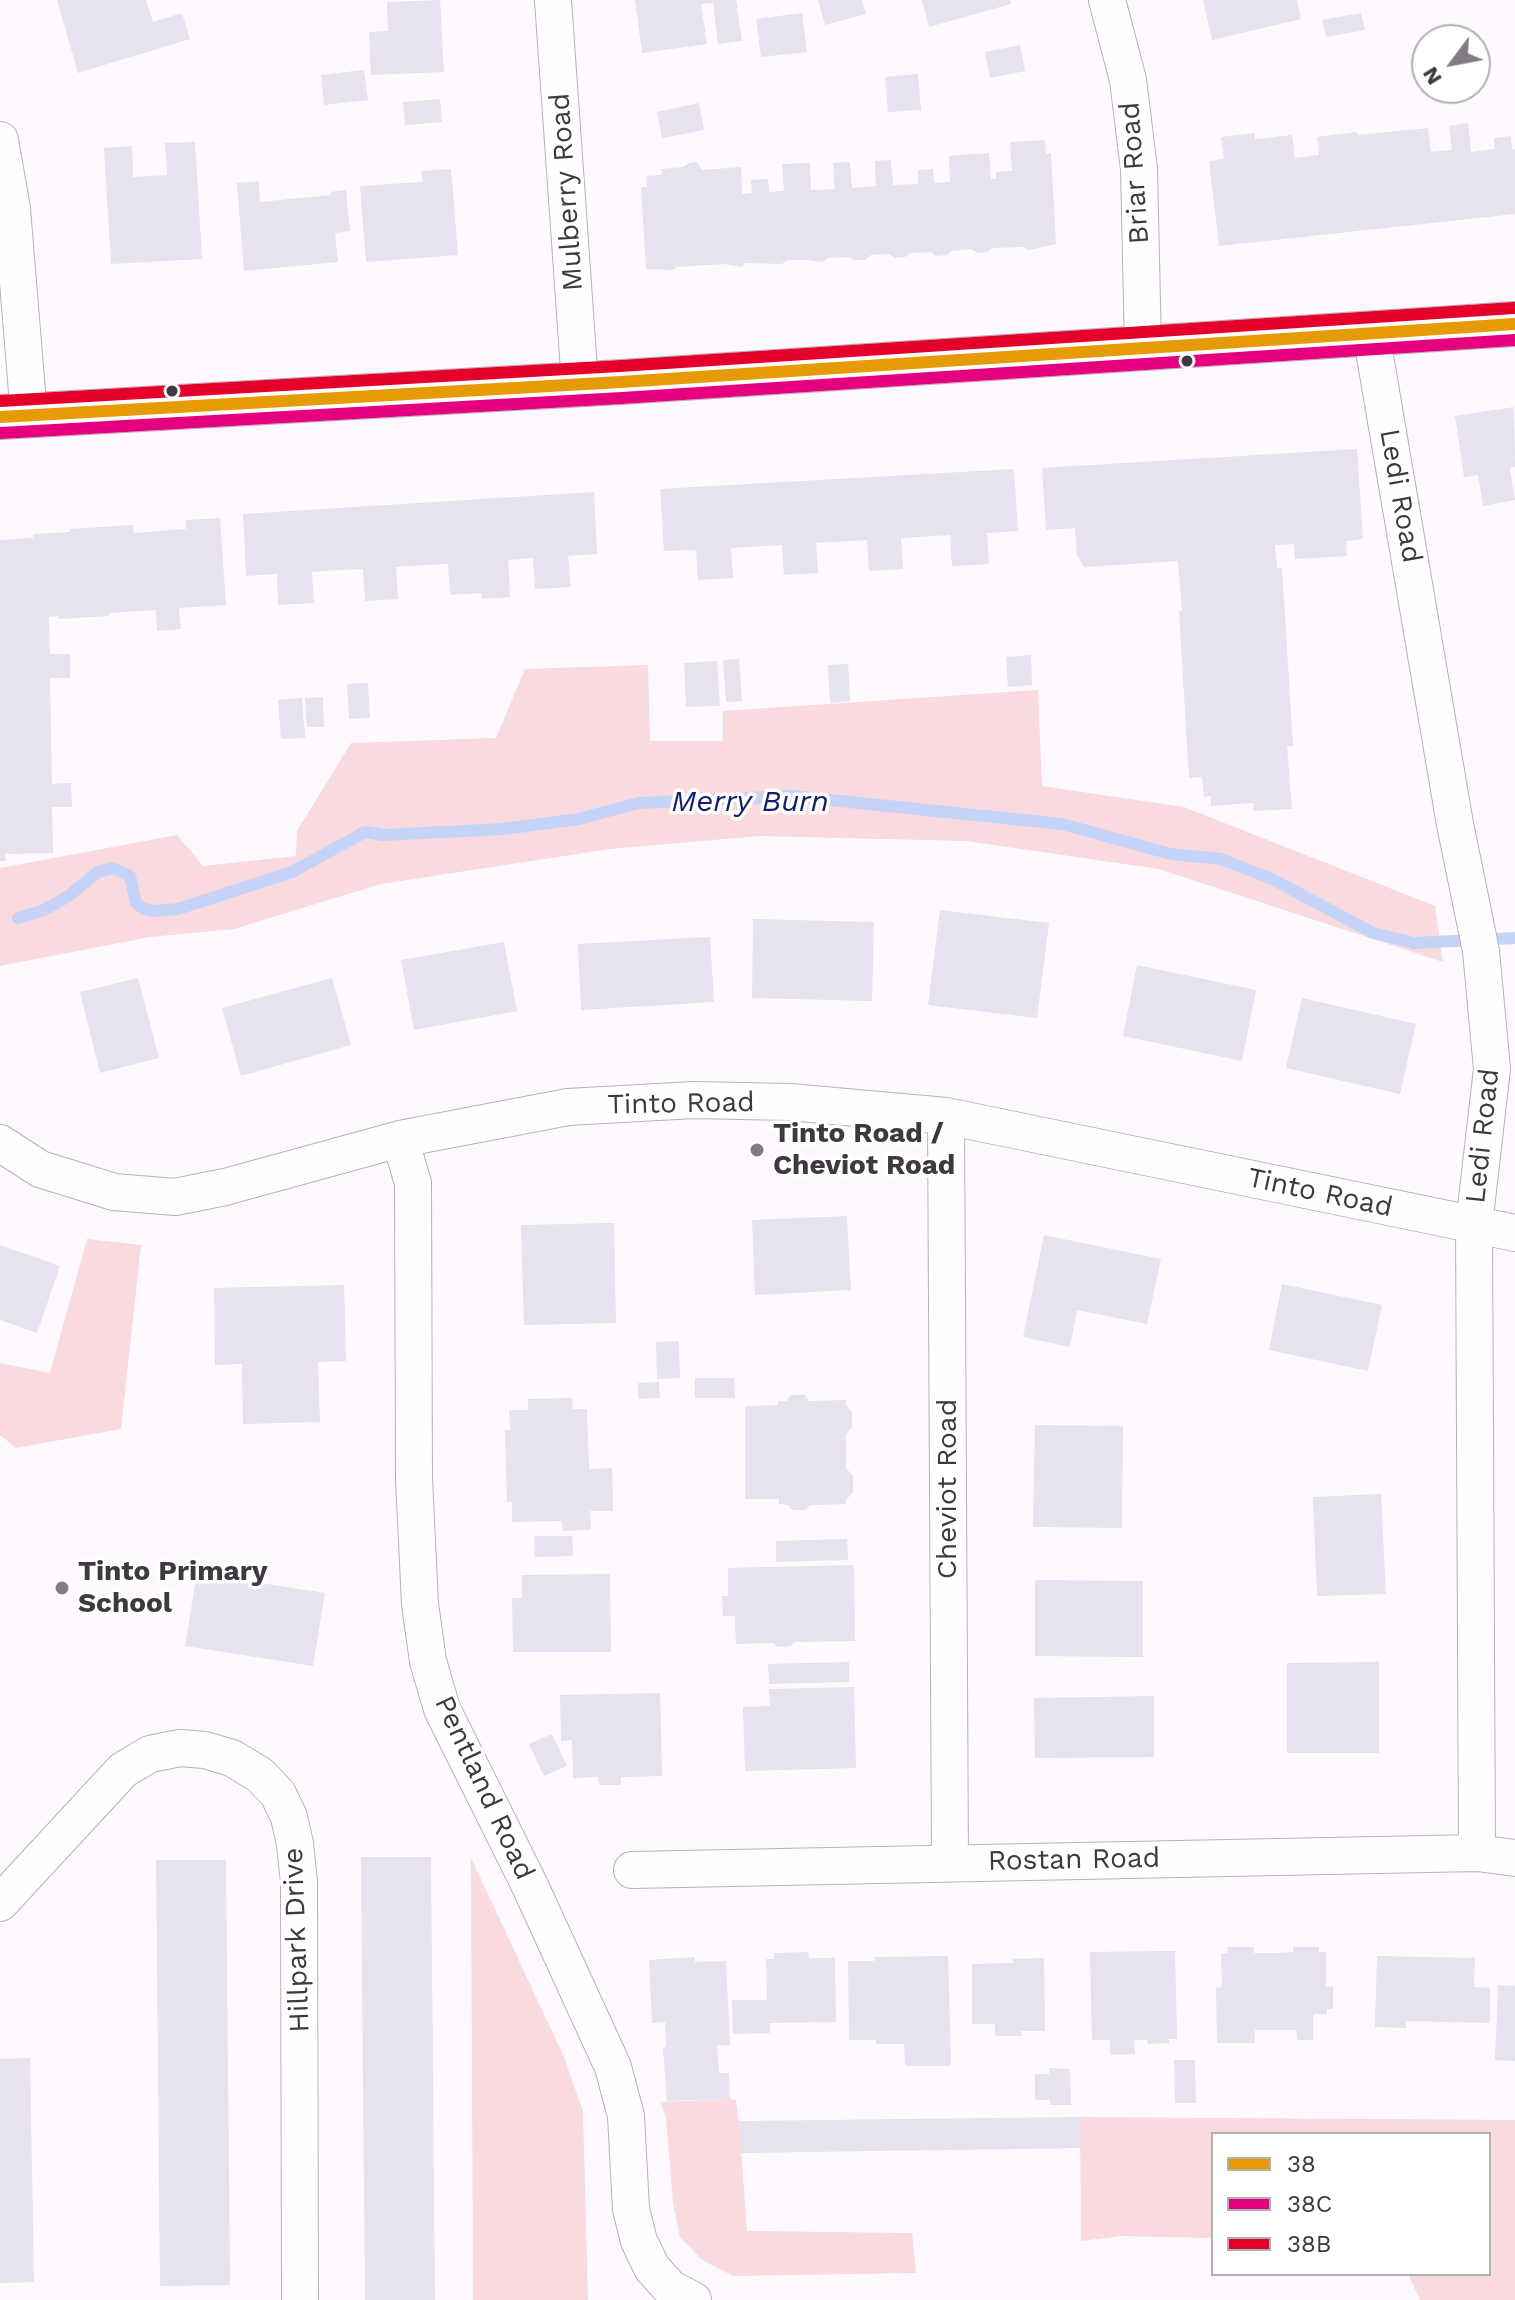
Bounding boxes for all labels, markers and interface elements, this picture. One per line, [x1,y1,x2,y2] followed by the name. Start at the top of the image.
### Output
[1411,24,1491,104] north arrow
[1417,62,1447,89] text: N
[543,92,591,292] street label: Mulberry Road
[1113,101,1157,245] street label: Briar Road
[1179,353,1195,369] unlabelled marker
[164,383,180,399] unlabelled marker
[1372,426,1428,566] street label: Ledi Road
[671,784,829,820] water label: Merry Burn
[1459,1067,1507,1205] street label: Ledi Road
[607,1086,755,1122] street label: Tinto Road
[773,1117,955,1183] place label: Tinto Road / Cheviot Road
[748,1141,766,1159] marker: Tinto Road / Cheviot Road
[1244,1161,1396,1225] street label: Tinto Road
[931,1399,965,1579] street label: Cheviot Road
[78,1555,268,1621] place label: Tinto Primary School
[53,1579,71,1597] marker: Tinto Primary School
[427,1691,541,1885] street label: Pentland Road
[987,1842,1161,1878] street label: Rostan Road
[277,1847,317,2033] street label: Hillpark Drive
[1211,2132,1491,2276] legend
[1287,2150,1316,2178] text: 38
[1287,2190,1332,2218] text: 38C
[1287,2230,1331,2258] text: 38B

